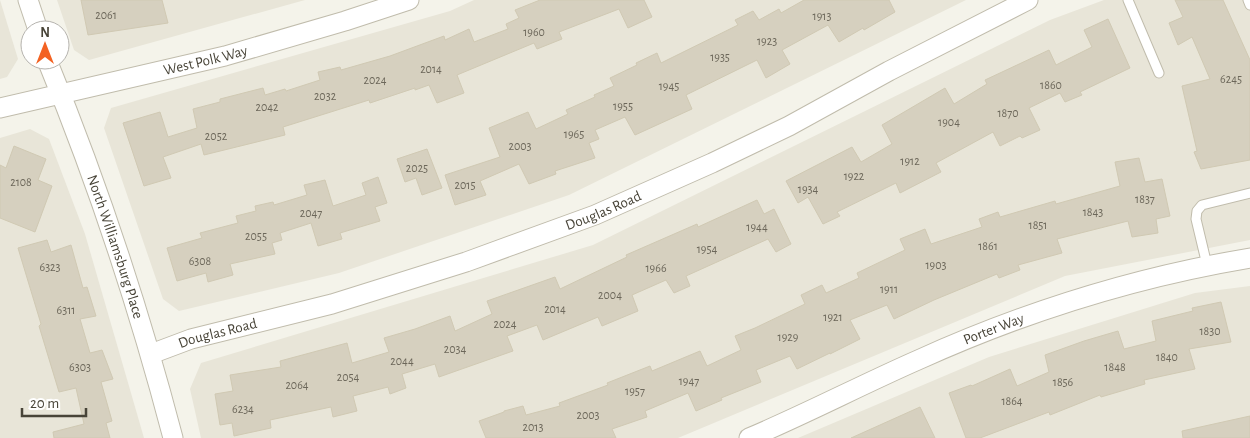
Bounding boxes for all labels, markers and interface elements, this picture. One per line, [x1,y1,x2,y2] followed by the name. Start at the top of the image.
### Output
[95,9,117,21] house number: 2061
[813,10,831,22] house number: 1913
[20,20,70,70] north arrow
[40,26,50,40] text: N
[523,26,545,38] house number: 1960
[757,35,777,47] house number: 1923
[162,42,250,77] street label: West Polk Way
[710,51,730,63] house number: 1935
[420,63,442,75] house number: 2014
[1220,73,1242,85] house number: 6245
[363,74,387,86] house number: 2024
[1040,79,1062,91] house number: 1860
[659,80,679,92] house number: 1945
[314,90,337,102] house number: 2032
[613,100,633,112] house number: 1955
[255,101,279,113] house number: 2042
[997,107,1019,119] house number: 1870
[938,116,960,128] house number: 1904
[564,128,584,140] house number: 1965
[205,130,228,142] house number: 2052
[508,140,532,152] house number: 2003
[900,155,920,167] house number: 1912
[406,162,428,174] house number: 2025
[844,170,865,182] house number: 1922
[85,173,146,321] street label: North Williamsburg Place
[10,176,32,188] house number: 2108
[455,179,475,191] house number: 2015
[798,183,818,195] house number: 1934
[563,188,644,233] street label: Douglas Road
[1135,193,1155,205] house number: 1837
[1083,206,1103,218] house number: 1843
[300,207,322,219] house number: 2047
[1029,219,1047,231] house number: 1851
[746,221,768,233] house number: 1944
[245,230,267,242] house number: 2055
[978,240,998,252] house number: 1861
[697,243,718,255] house number: 1954
[189,255,212,267] house number: 6308
[925,259,947,271] house number: 1903
[40,261,61,273] house number: 6323
[645,262,667,274] house number: 1966
[880,283,898,295] house number: 1911
[598,289,622,301] house number: 2004
[544,303,566,315] house number: 2014
[57,304,75,316] house number: 6311
[961,310,1027,347] street label: Porter Way
[823,311,843,323] house number: 1921
[176,315,259,351] street label: Douglas Road
[493,318,517,330] house number: 2024
[1199,325,1221,337] house number: 1830
[778,331,799,343] house number: 1929
[444,343,466,355] house number: 2034
[1156,351,1178,363] house number: 1840
[390,355,414,367] house number: 2044
[69,361,91,373] house number: 6303
[1104,361,1126,373] house number: 1848
[337,371,360,383] house number: 2054
[679,375,699,387] house number: 1947
[1053,376,1074,388] house number: 1856
[285,379,309,391] house number: 2064
[625,385,645,397] house number: 1957
[22,386,86,418] scale bar
[1001,395,1023,407] house number: 1864
[30,396,59,411] text: 20 m
[232,403,254,415] house number: 6234
[576,409,600,421] house number: 2003
[523,421,543,433] house number: 2013

